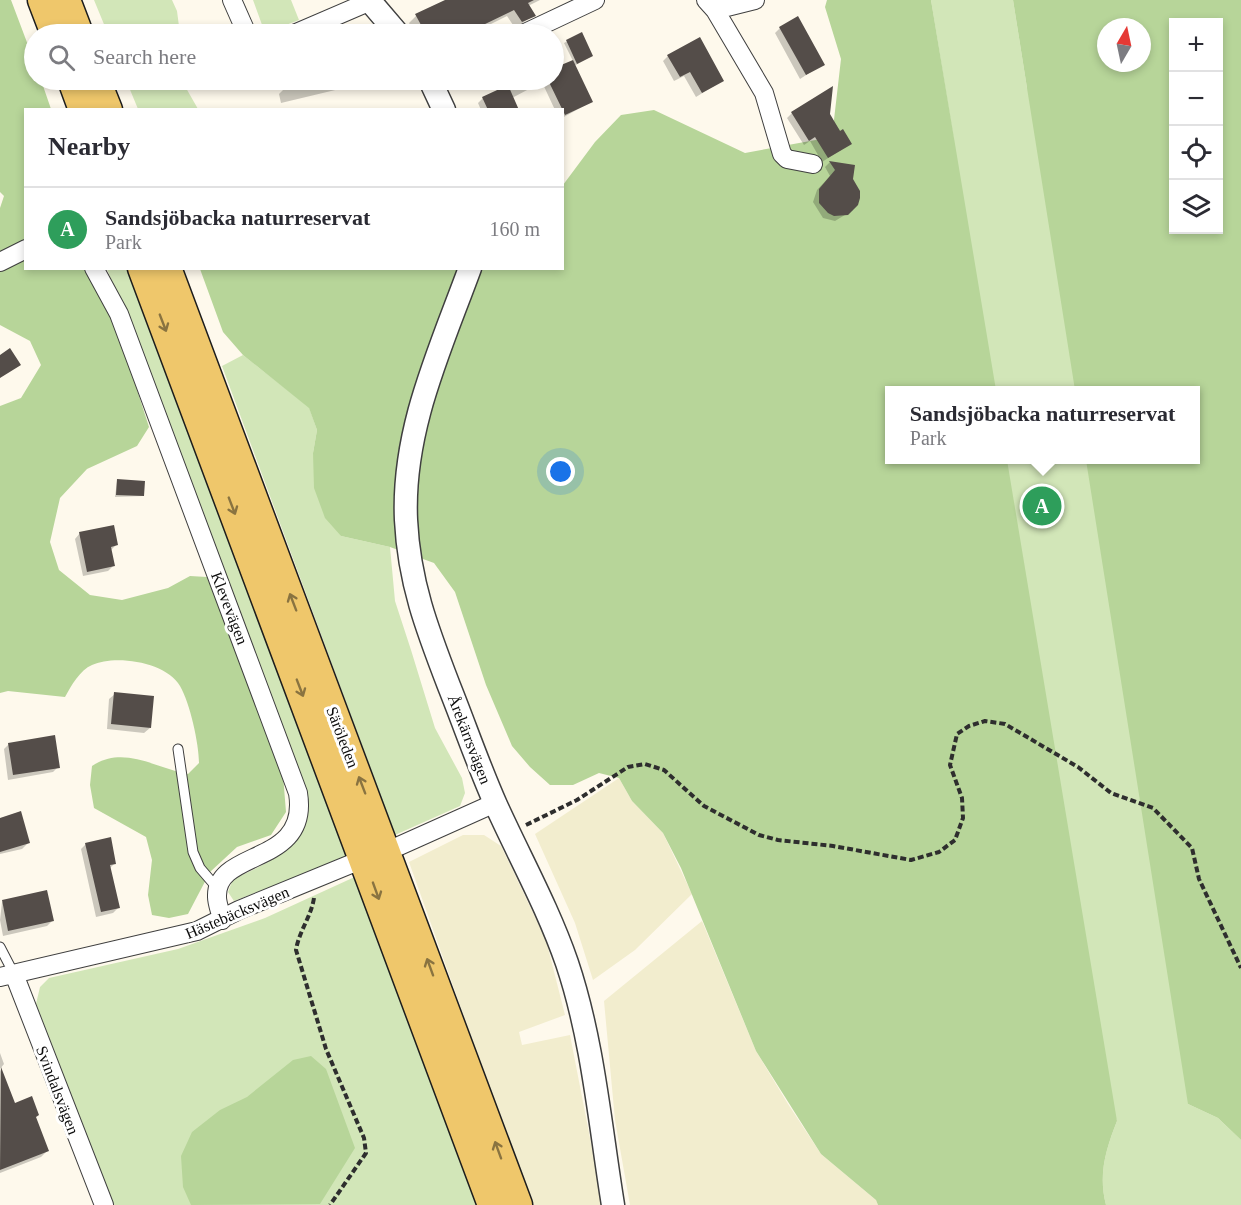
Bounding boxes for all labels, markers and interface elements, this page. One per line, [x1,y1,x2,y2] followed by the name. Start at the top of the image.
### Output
[1097,18,1151,72] north arrow
[1169,18,1223,234] map controls
[1169,18,1223,72] button: +
[24,24,564,90] search box
[45,41,78,74] icon: search
[93,44,196,69] text: Search here
[1169,72,1223,126] button: −
[1169,126,1223,180] button: locate
[48,132,130,161] text: Nearby
[1169,180,1223,234] button: layers
[105,205,370,230] text: Sandsjöbacka naturreservat
[60,218,75,240] text: A
[489,218,540,240] text: 160 m
[105,231,142,253] text: Park
[158,313,169,332] one-way arrow
[885,386,1200,464] popup
[910,401,1175,426] text: Sandsjöbacka naturreservat
[910,427,946,449] text: Park
[546,457,575,486] your location
[1022,484,1062,528] pin: A
[227,496,238,515] one-way arrow
[207,569,251,647] street label: Klevevägen
[287,593,298,612] one-way arrow
[296,678,307,697] one-way arrow
[444,692,494,787] street label: Årekärrsvägen
[323,704,362,770] street label: Säröleden
[355,776,366,795] one-way arrow
[372,881,383,899] one-way arrow
[183,883,292,943] street label: Hästebäcksvägen
[424,959,435,977] one-way arrow
[32,1044,82,1137] street label: Svindalsvägen
[492,1141,503,1160] one-way arrow

